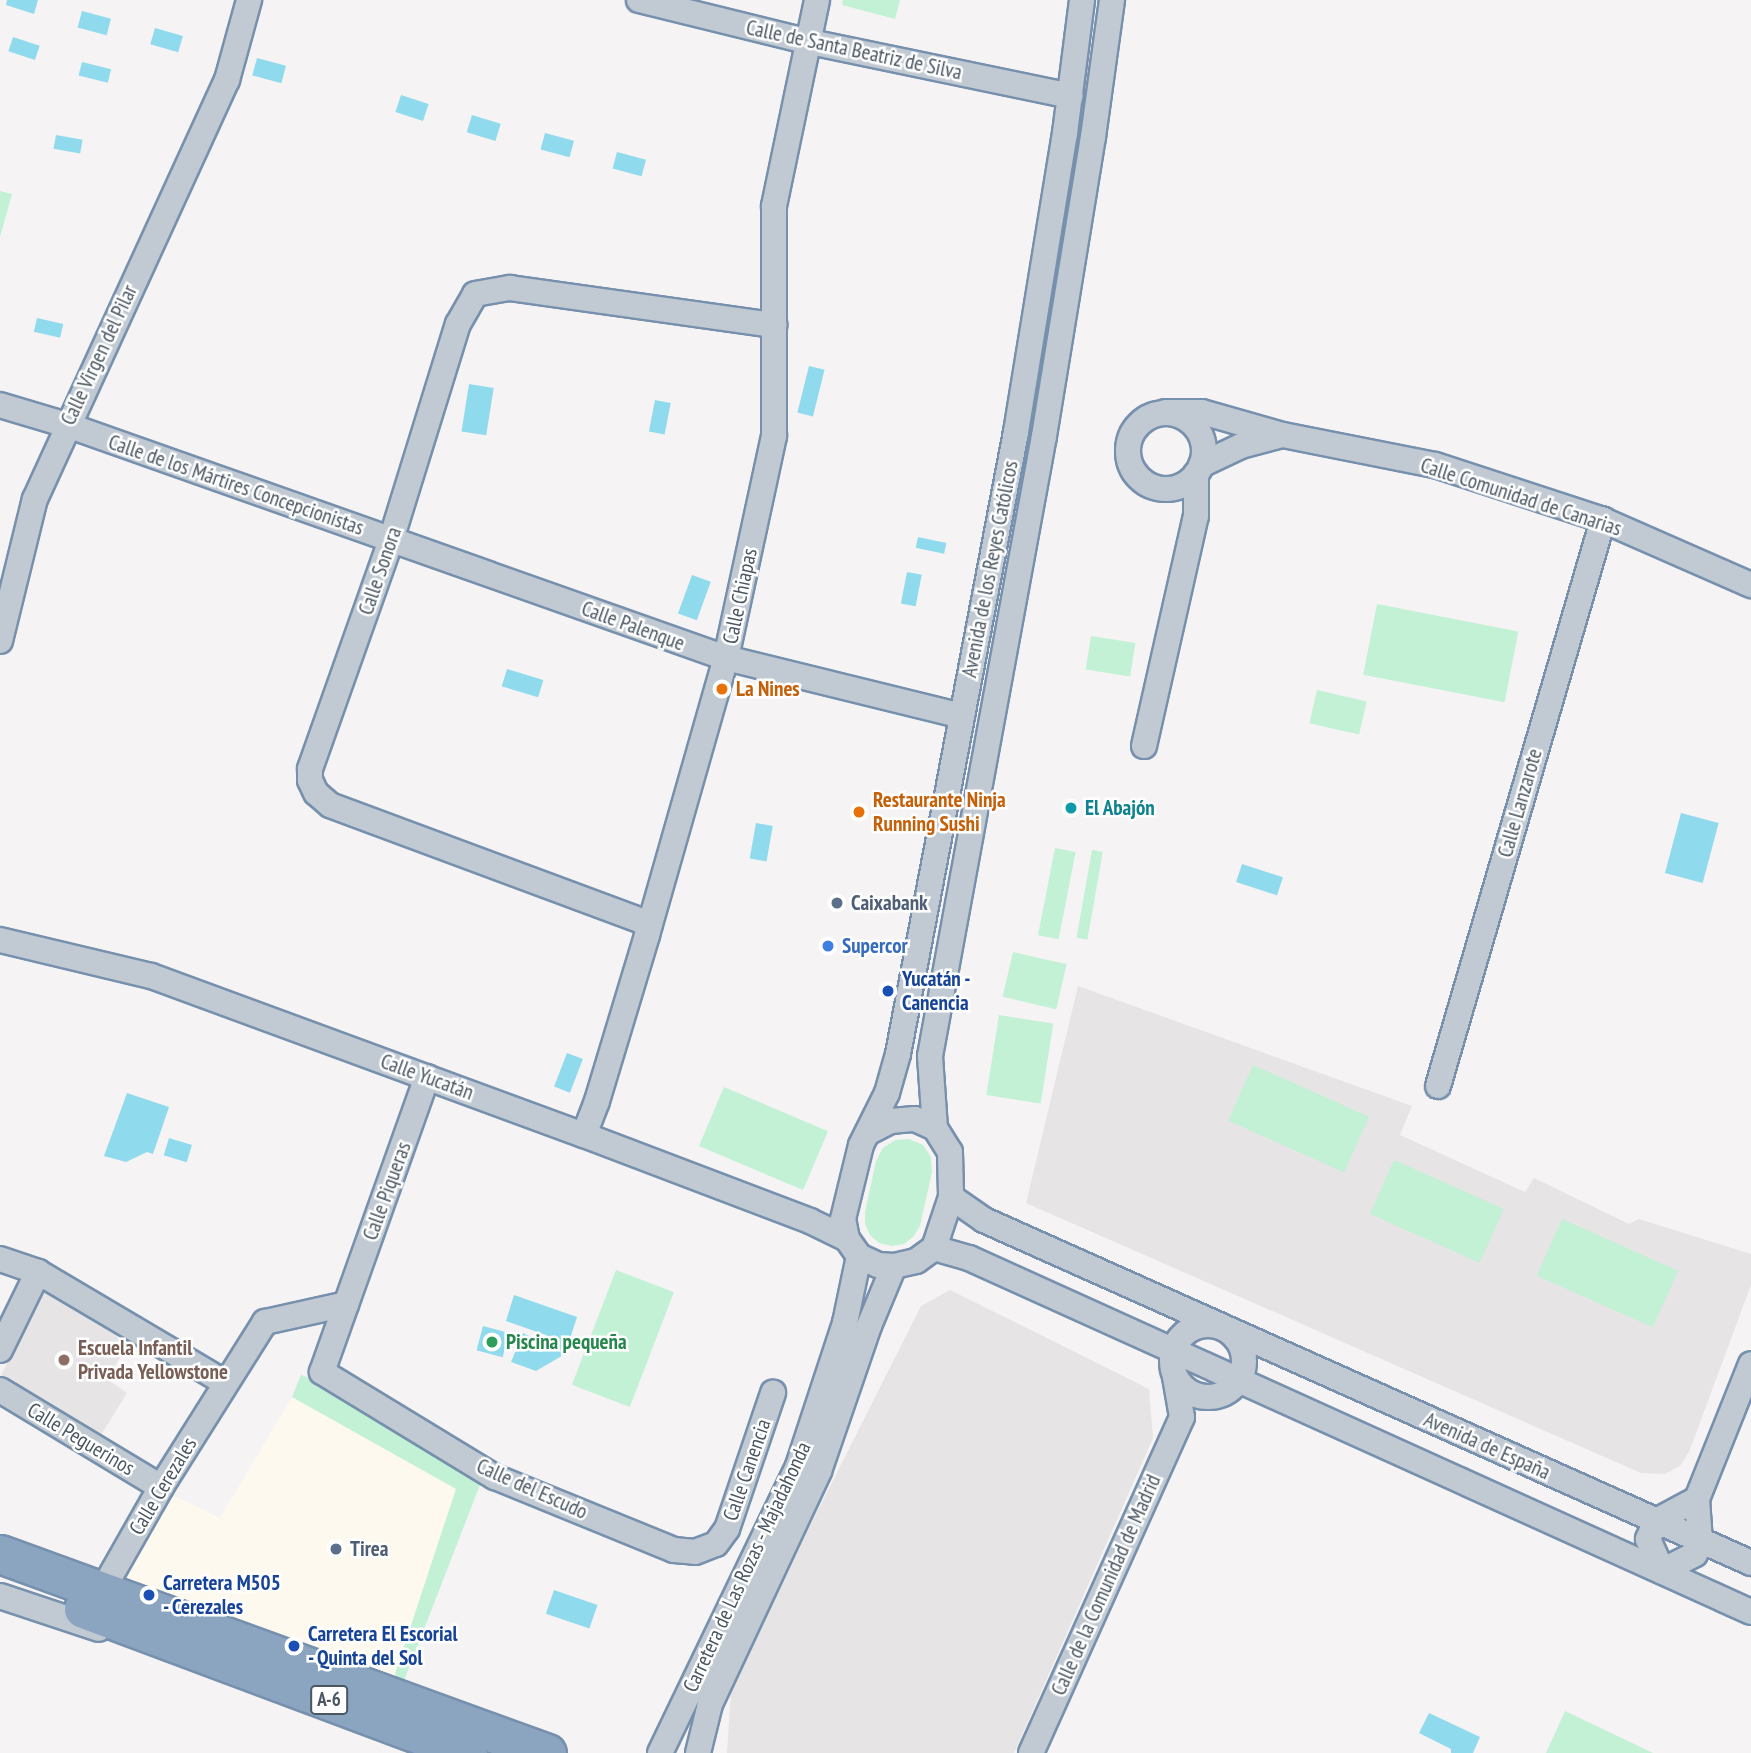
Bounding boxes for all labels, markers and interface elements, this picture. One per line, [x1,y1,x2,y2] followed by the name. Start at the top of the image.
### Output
[744,15,964,85] street label: Calle de Santa Beatriz de Silva
[55,281,143,429] street label: Calle Virgen del Pilar
[105,429,367,541] street label: Calle de los Mártires Concepcionistas
[1417,453,1625,541] street label: Calle Comunidad de Canarias
[957,458,1023,680] street label: Avenida de los Reyes Católicos
[353,524,407,618] street label: Calle Sonora
[718,546,762,646] street label: Calle Chiapas
[578,596,688,656] street label: Calle Palenque
[736,676,800,702] place label: La Nines
[714,681,730,697] marker: La Nines
[1492,746,1548,860] street label: Calle Lanzarote
[873,787,1006,837] place label: Restaurante Ninja Running Sushi
[1085,795,1155,821] place label: El Abajón
[1063,800,1079,816] marker: El Abajón
[851,804,867,820] marker: Restaurante Ninja Running Sushi
[851,890,928,916] place label: Caixabank
[829,895,845,911] marker: Caixabank
[842,933,908,959] place label: Supercor
[820,938,836,954] marker: Supercor
[902,966,971,1016] place label: Yucatán - Canencia
[880,983,896,999] marker: Yucatán - Canencia
[377,1049,477,1105] street label: Calle Yucatán
[358,1138,416,1244] street label: Calle Piqueras
[506,1329,627,1355] place label: Piscina pequeña
[484,1334,500,1350] marker: Piscina pequeña
[78,1335,228,1385] place label: Escuela Infantil Privada Yellowstone
[56,1352,72,1368] marker: Escuela Infantil Privada Yellowstone
[23,1397,139,1481] street label: Calle Peguerinos
[1420,1407,1554,1485] street label: Avenida de España
[718,1416,776,1524] street label: Calle Canencia
[124,1433,202,1539] street label: Calle Cerezales
[678,1437,816,1697] street label: Carretera de Las Rozas - Majadahonda
[473,1453,591,1525] street label: Calle del Escudo
[1046,1471,1166,1699] street label: Calle de la Comunidad de Madrid
[350,1536,388,1562] place label: Tirea
[328,1541,344,1557] marker: Tirea
[163,1570,281,1620] place label: Carretera M505 - Cerezales
[141,1587,157,1603] marker: Carretera M505 - Cerezales
[308,1621,458,1671] place label: Carretera El Escorial - Quinta del Sol
[286,1638,302,1654] marker: Carretera El Escorial - Quinta del Sol
[310,1684,348,1716] road number: A-6

